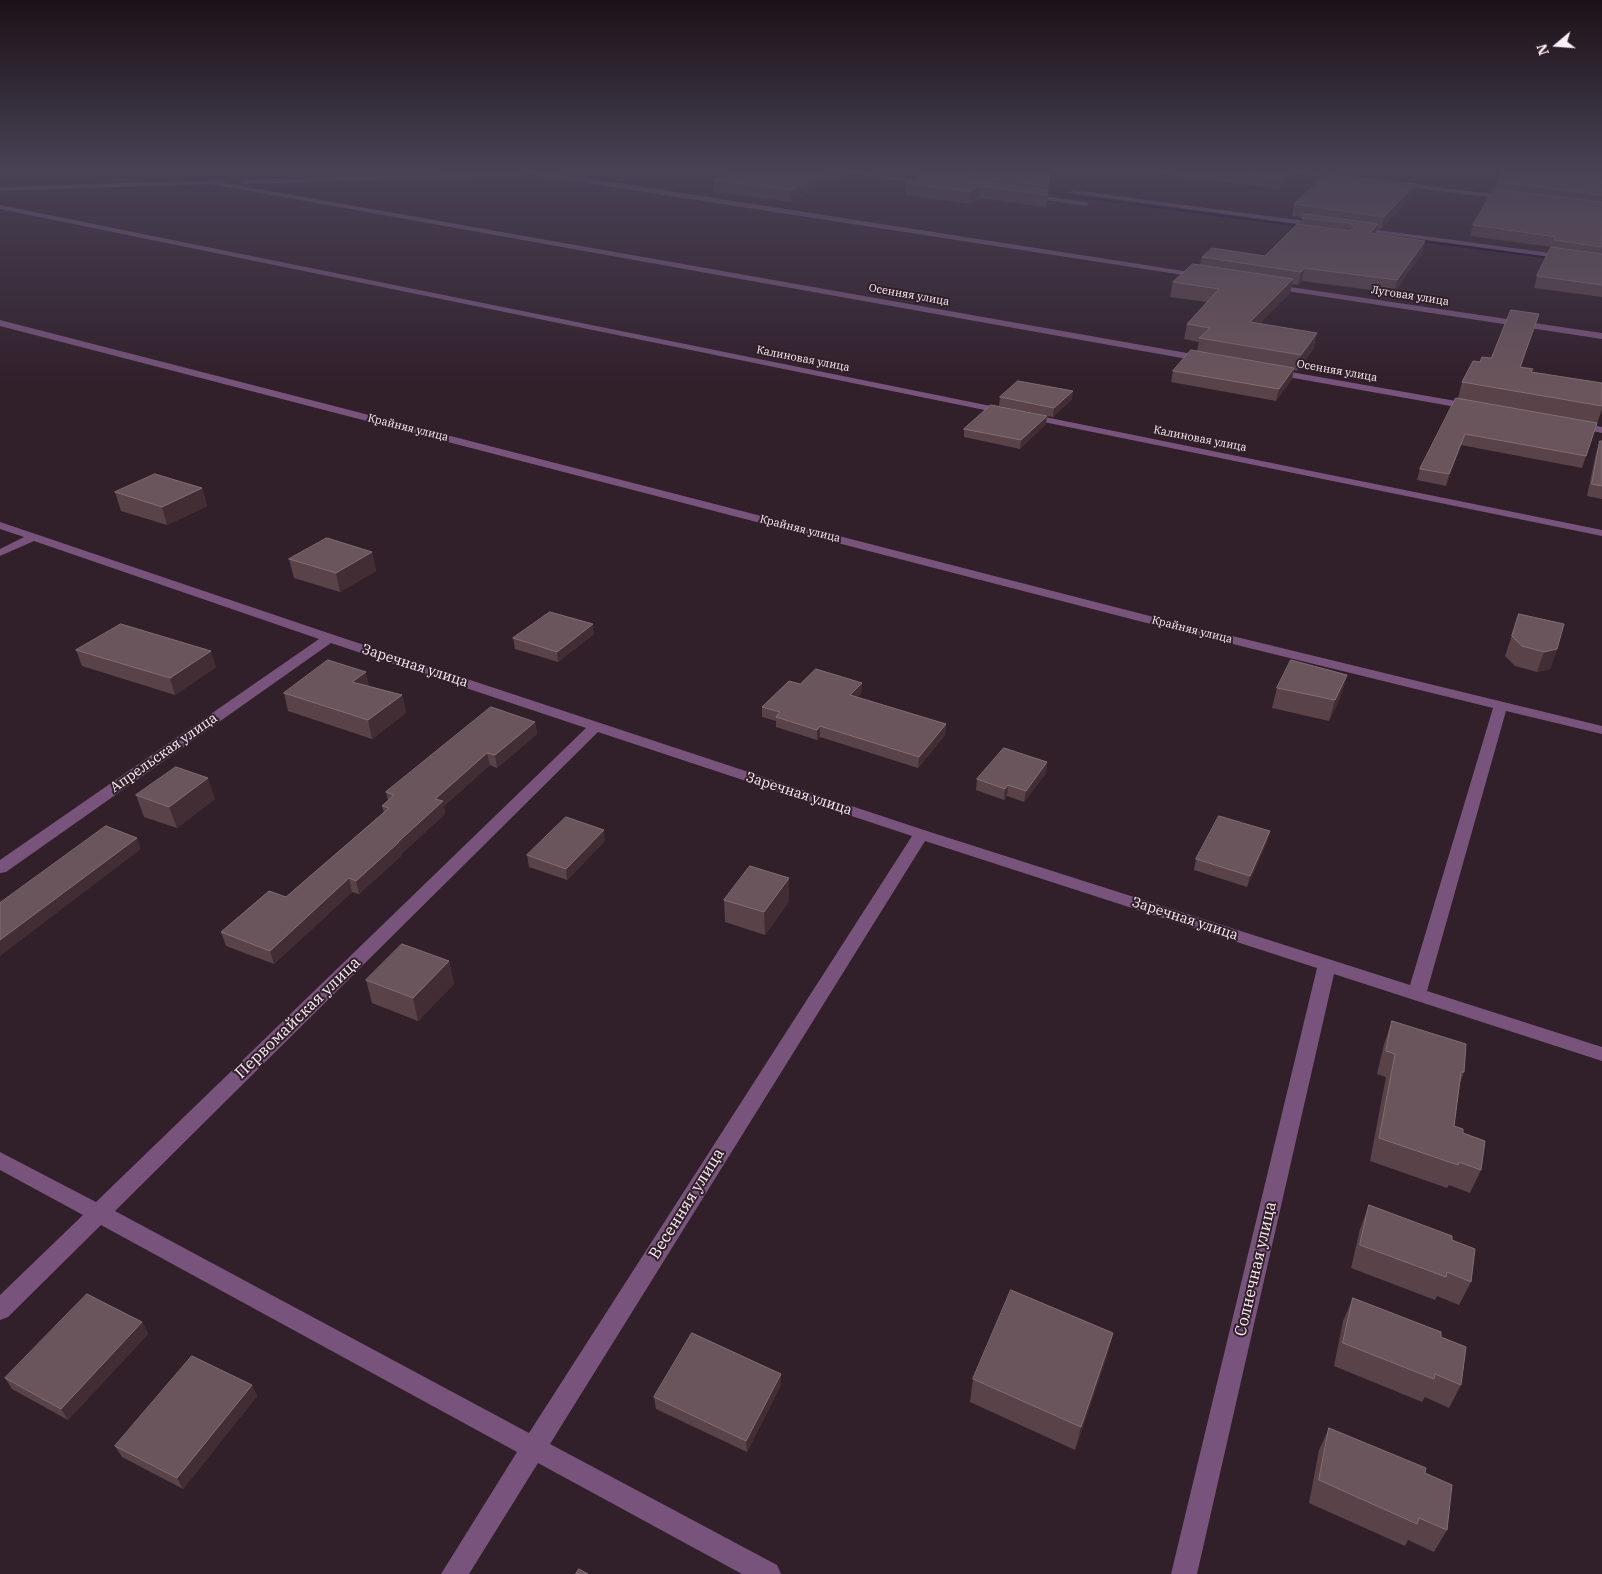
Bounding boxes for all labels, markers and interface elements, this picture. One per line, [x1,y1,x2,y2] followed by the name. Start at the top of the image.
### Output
[1532,20,1582,70] north arrow
[1532,42,1553,58] text: N
[868,281,950,309] street label: Осенняя улица
[1370,283,1450,309] street label: Луговая улица
[755,344,851,374] street label: Калиновая улица
[1296,357,1378,385] street label: Осенняя улица
[366,412,450,444] street label: Крайняя улица
[1152,424,1248,454] street label: Калиновая улица
[758,513,842,545] street label: Крайняя улица
[1150,614,1234,646] street label: Крайняя улица
[360,641,470,691] street label: Заречная улица
[107,710,221,796] street label: Апрельская улица
[744,769,854,819] street label: Заречная улица
[1130,894,1240,944] street label: Заречная улица
[231,953,365,1083] street label: Первомайская улица
[645,1145,729,1263] street label: Весенняя улица
[1231,1200,1281,1338] street label: Солнечная улица

